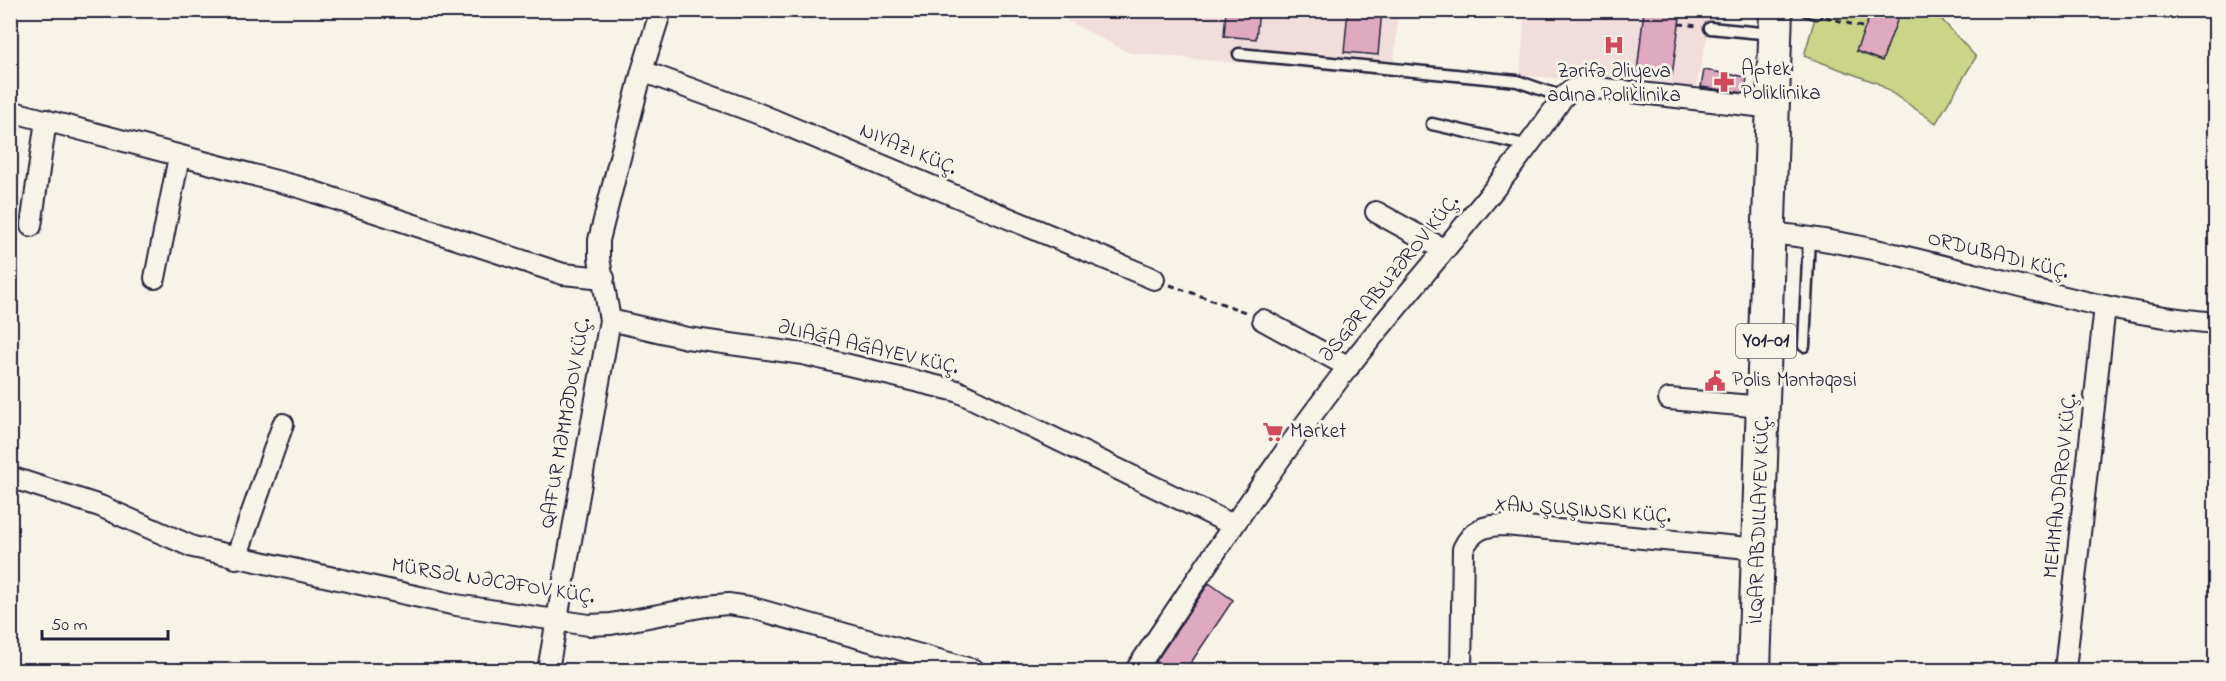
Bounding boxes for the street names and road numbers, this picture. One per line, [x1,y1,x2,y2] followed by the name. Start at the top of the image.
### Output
[855,116,961,184] street label: NIYAZI KÜÇ.
[1313,189,1467,369] street label: ƏSGƏR ABUZƏROV KÜÇ.
[1924,224,2072,288] street label: ORDUBADI KÜÇ.
[775,313,961,383] street label: ƏLIAĞA AĞAYEV KÜÇ.
[533,315,599,531] street label: QAFUR MƏMMƏDOV KÜÇ.
[1736,324,1796,358] road number: Y01-01
[2036,392,2086,580] street label: MEHMANDAROV KÜÇ.
[1741,415,1779,625] street label: İLQAR ABDILLAYEV KÜÇ.
[1494,490,1672,532] street label: XAN ŞUŞINSKI KÜÇ.
[389,551,597,613] street label: MÜRSƏL NƏCƏFOV KÜÇ.

